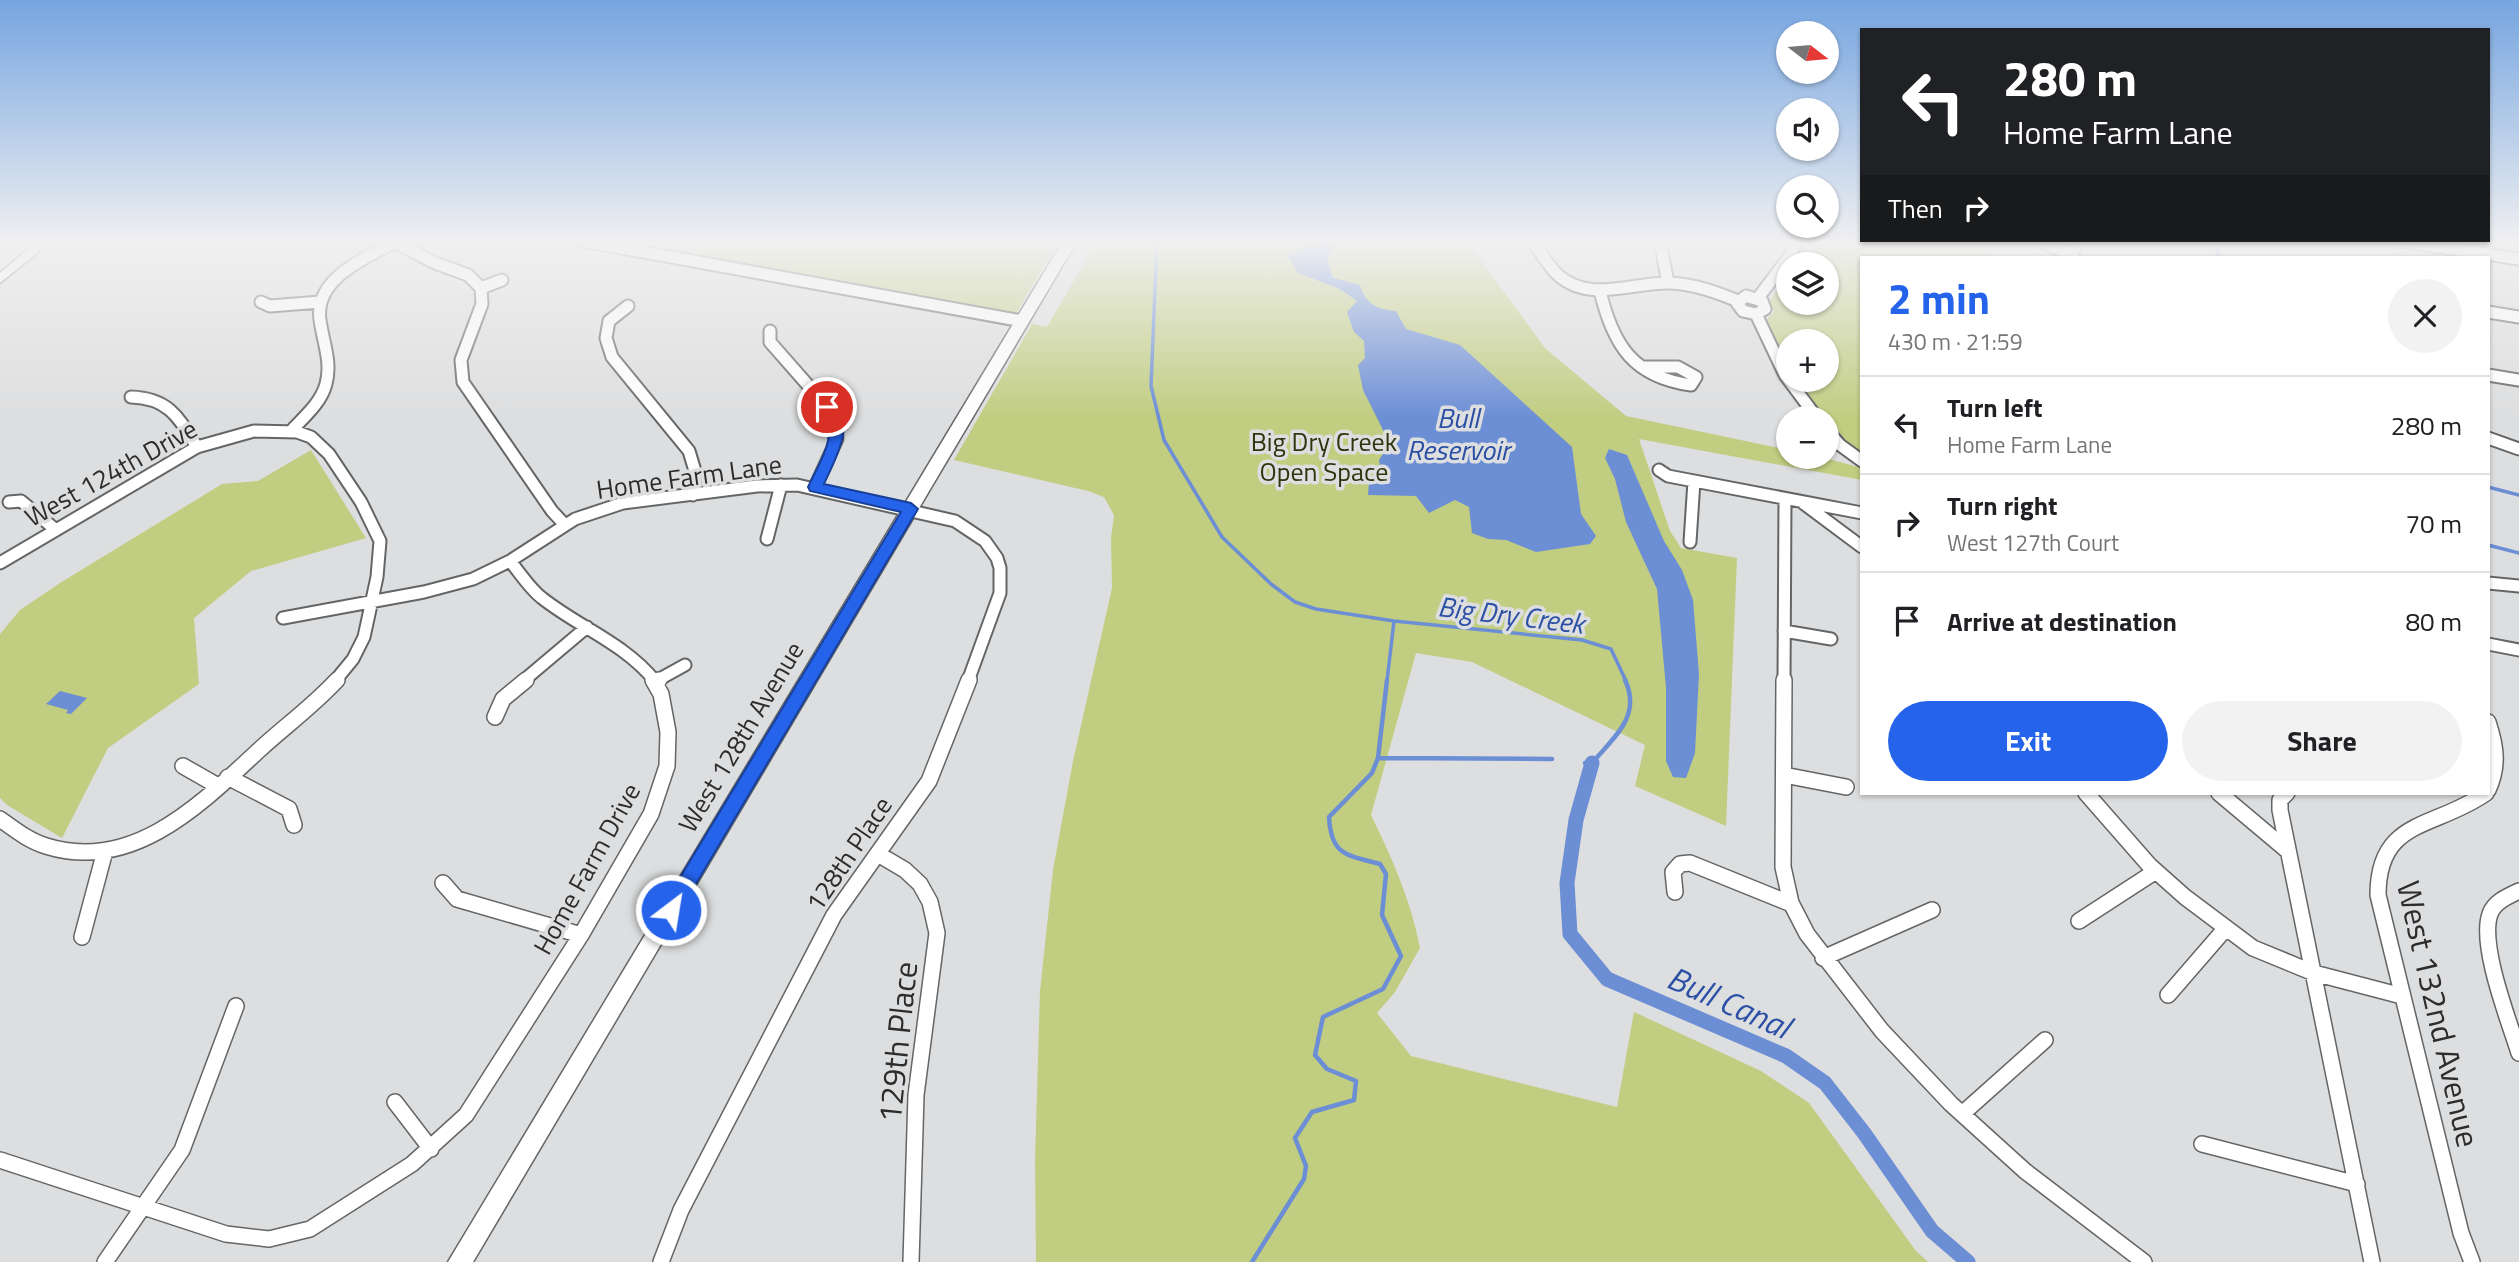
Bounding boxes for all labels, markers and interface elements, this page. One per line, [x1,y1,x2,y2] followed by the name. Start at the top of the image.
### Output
[1776,21,1839,84] north arrow
[1776,21,1839,469] map controls
[2003,40,2137,115] text: 280 m
[1888,56,1979,147] icon: left
[1776,98,1839,161] button: sound
[2003,108,2233,156] text: Home Farm Lane
[1776,175,1839,238] button: search
[1888,189,1943,228] text: Then
[1957,189,1995,227] icon: right
[1776,252,1839,315] button: layers
[1888,266,1990,330] text: 2 min
[2388,279,2462,353] button: close
[1888,324,2023,359] text: 430 m · 21:59
[1776,329,1839,392] button: +
[797,377,857,437] pin
[808,388,846,426] icon: arrive
[1947,388,2042,427] text: Turn left
[1406,396,1513,471] water label: Bull Reservoir
[1776,406,1839,469] button: −
[1888,406,1926,444] icon: left
[2391,406,2462,445] text: 280 m
[17,409,204,536] street label: West 124th Drive
[1251,422,1397,491] park label: Big Dry Creek Open Space
[1947,427,2112,462] text: Home Farm Lane
[594,444,784,509] street label: Home Farm Lane
[1947,486,2058,525] text: Turn right
[1888,504,1926,542] icon: right
[2405,504,2462,543] text: 70 m
[1947,525,2119,560] text: West 127th Court
[1436,584,1590,645] water label: Big Dry Creek
[1888,602,1926,640] icon: arrive
[1947,602,2177,641] text: Arrive at destination
[2405,602,2462,641] text: 80 m
[668,634,813,840] street label: West 128th Avenue
[1888,701,2168,781] button: Exit
[2182,701,2462,781] button: Share
[523,776,650,962] street label: Home Farm Drive
[796,788,901,919] street label: 128th Place
[634,873,708,947] position arrow
[2385,876,2493,1152] street label: West 132nd Avenue
[1660,953,1802,1053] water label: Bull Canal
[865,959,929,1125] street label: 129th Place

